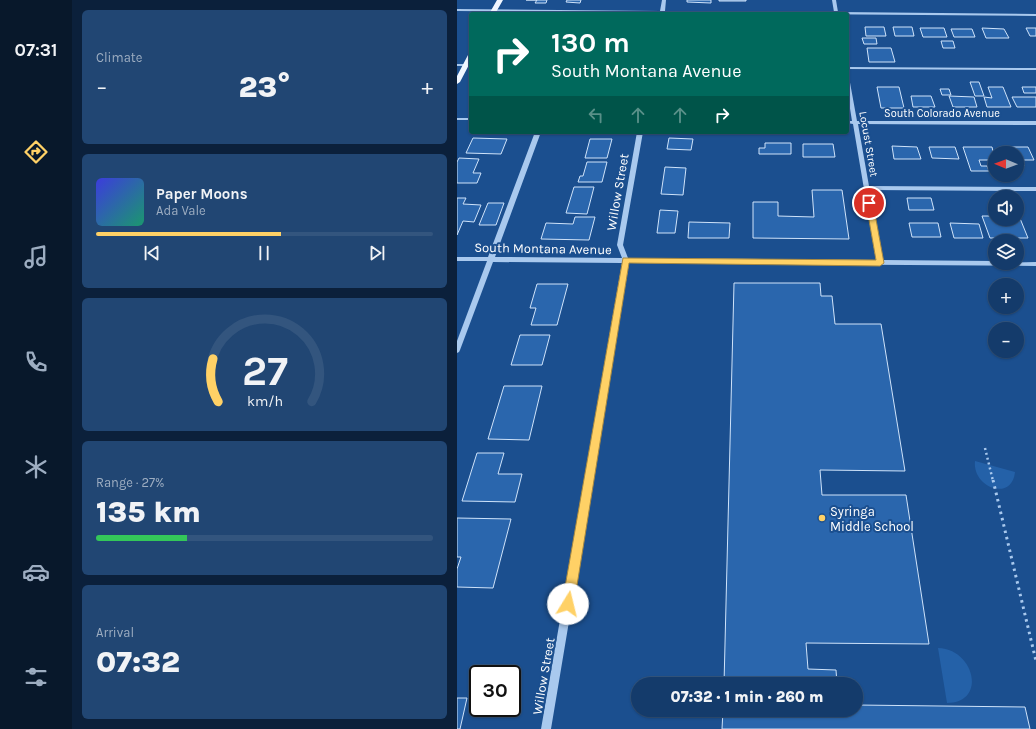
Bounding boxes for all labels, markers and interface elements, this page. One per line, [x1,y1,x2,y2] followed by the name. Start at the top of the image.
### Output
[551,26,630,59] text: 130 m
[485,28,537,80] icon: right
[15,39,57,61] text: 07:31
[96,50,142,65] text: Climate
[551,60,741,82] text: South Montana Avenue
[239,69,290,105] text: 23°
[96,74,108,100] text: −
[421,74,433,100] text: +
[585,104,607,126] icon: left
[627,104,649,126] icon: ahead
[669,104,691,126] icon: ahead
[711,104,733,126] icon: right
[884,107,1000,120] street label: South Colorado Avenue
[856,110,881,178] street label: Locust Street
[22,138,50,166] icon: directions
[988,146,1024,182] north arrow
[988,146,1024,358] map controls
[603,152,632,232] street label: Willow Street
[156,185,248,203] text: Paper Moons
[852,186,886,220] pin
[988,190,1024,226] button: sound
[858,192,880,214] icon: arrive
[156,203,206,218] text: Ada Vale
[988,234,1024,270] button: layers
[474,240,612,257] street label: South Montana Avenue
[141,242,163,264] icon: previous
[253,242,275,264] icon: pause
[366,242,388,264] icon: next
[22,243,50,271] icon: music
[988,278,1024,314] button: +
[988,322,1024,358] button: −
[242,347,287,395] text: 27
[22,348,50,376] icon: phone
[246,393,283,410] text: km/h
[22,453,50,481] icon: climate
[96,475,165,490] text: Range · 27%
[96,494,201,530] text: 135 km
[830,504,914,534] place label: Syringa Middle School
[817,513,827,523] marker: Syringa Middle School
[22,558,50,586] icon: car
[547,583,589,625] position arrow
[96,625,134,640] text: Arrival
[529,636,558,716] street label: Willow Street
[96,644,180,680] text: 07:32
[22,663,50,691] icon: filters
[469,665,521,717] speed limit sign: 30
[671,688,823,706] text: 07:32 · 1 min · 260 m

